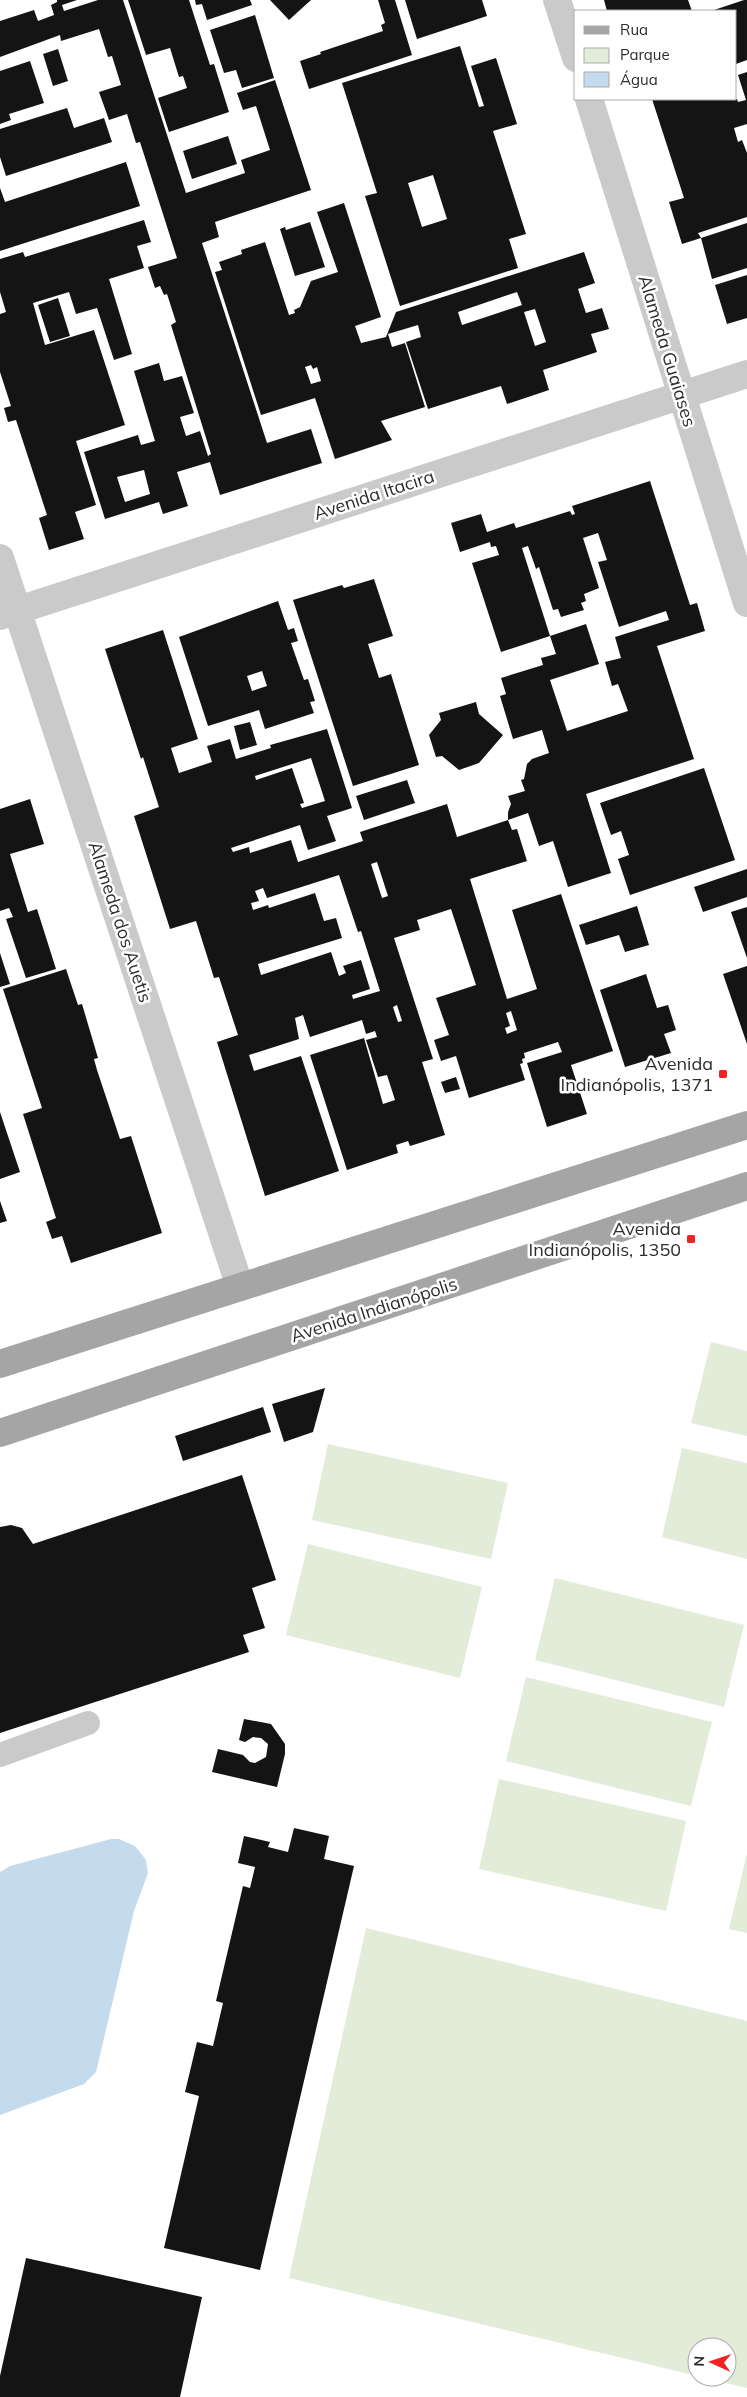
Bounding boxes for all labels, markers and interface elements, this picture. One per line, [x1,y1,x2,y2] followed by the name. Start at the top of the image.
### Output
[574,10,737,100] legend
[620,20,648,39] text: Rua
[620,45,670,64] text: Parque
[620,70,658,89] text: Água
[633,272,701,429] street label: Alameda Guaiases
[311,464,437,525] street label: Avenida Itacira
[84,838,157,1005] street label: Alameda dos Auetis
[561,1052,713,1096] place label: Avenida Indianópolis, 1371
[717,1068,729,1080] marker: Avenida Indianópolis, 1371
[529,1217,681,1261] place label: Avenida Indianópolis, 1350
[685,1233,697,1245] marker: Avenida Indianópolis, 1350
[288,1272,460,1347] street label: Avenida Indianópolis
[687,2337,737,2387] north arrow
[690,2356,708,2367] text: N

